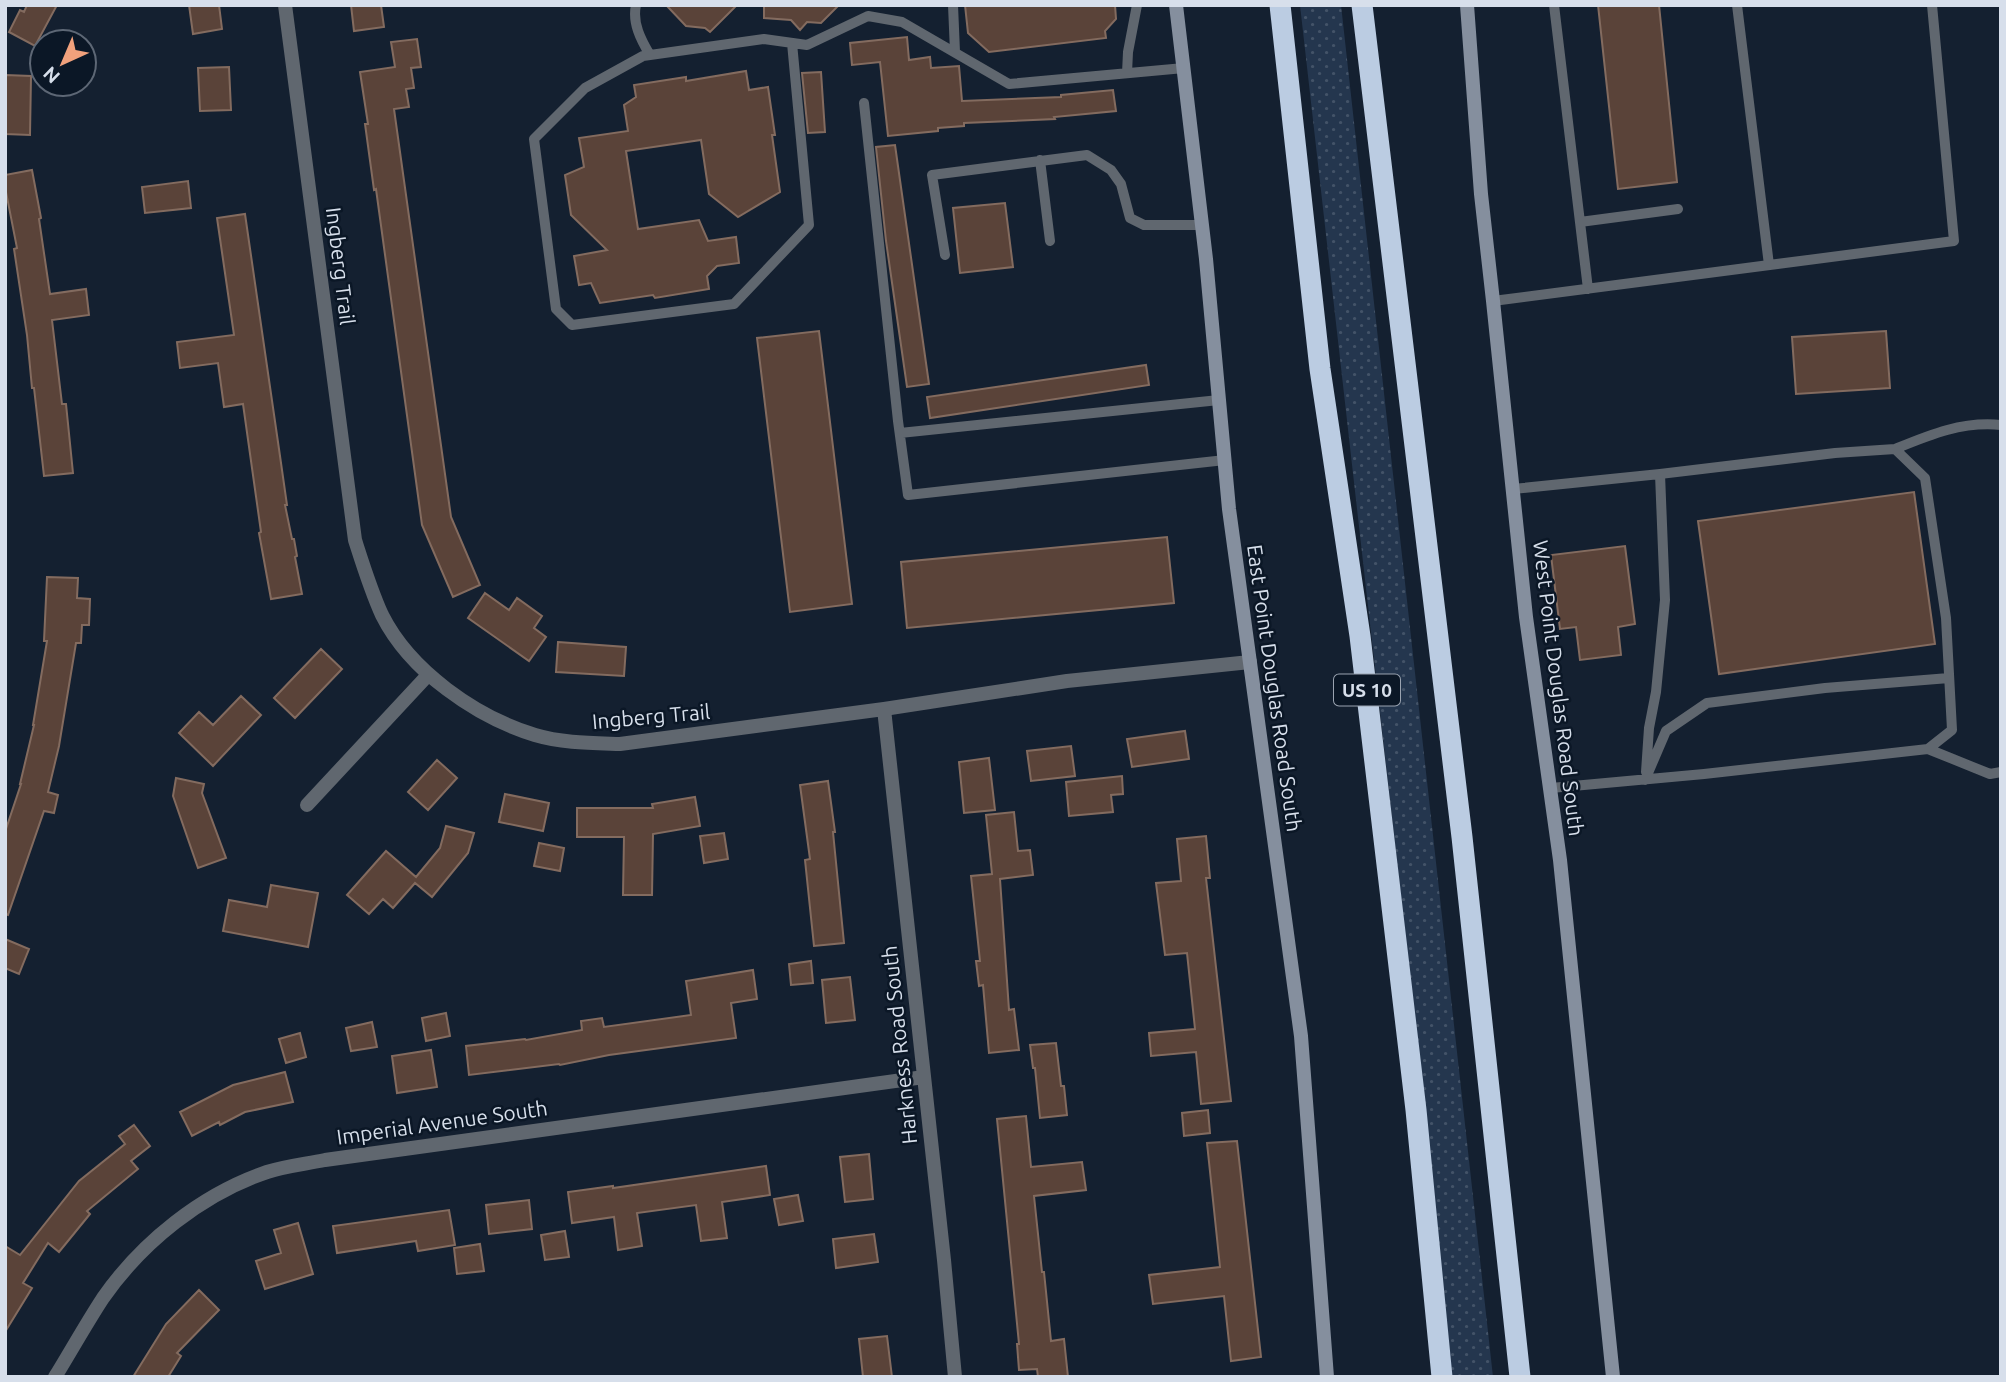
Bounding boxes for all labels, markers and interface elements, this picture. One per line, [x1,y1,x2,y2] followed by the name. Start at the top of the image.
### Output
[28,28,98,98] north arrow
[38,62,64,88] text: N
[322,206,360,326] street label: Ingberg Trail
[1529,539,1589,837] street label: West Point Douglas Road South
[1243,543,1307,833] street label: East Point Douglas Road South
[1334,674,1400,706] road number: US 10
[591,699,711,733] street label: Ingberg Trail
[877,945,921,1145] street label: Harkness Road South
[335,1095,549,1149] street label: Imperial Avenue South

